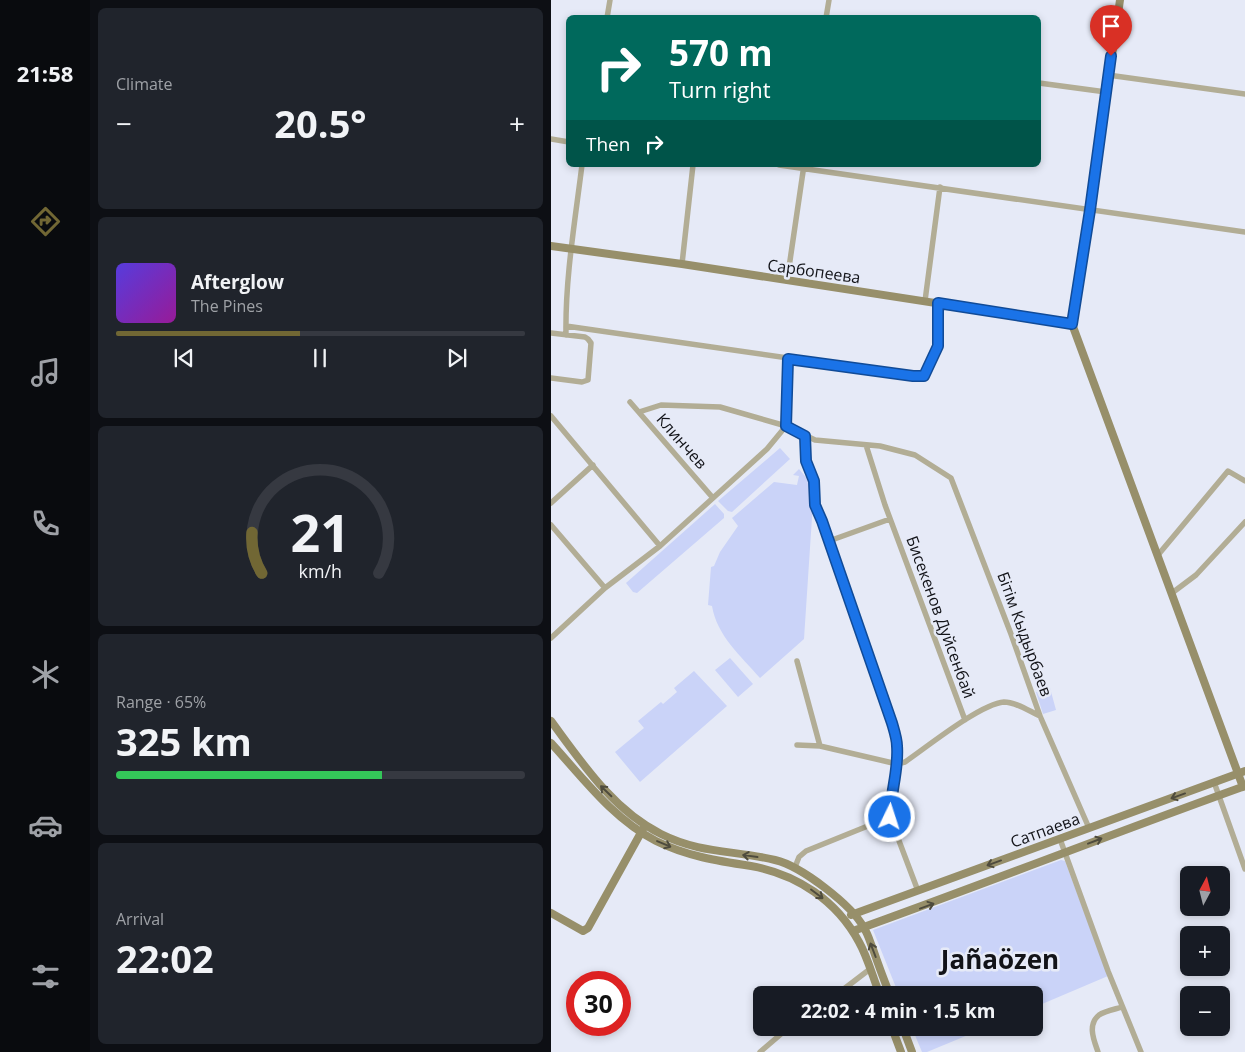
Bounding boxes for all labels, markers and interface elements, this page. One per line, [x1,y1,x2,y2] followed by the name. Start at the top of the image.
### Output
[1090,5,1132,56] pin
[1097,12,1125,40] icon: arrive
[669,29,773,76] text: 570 m
[586,35,651,100] icon: right
[17,58,73,88] text: 21:58
[116,73,173,95] text: Climate
[669,74,771,104] text: Turn right
[274,97,367,149] text: 20.5°
[116,104,132,142] text: −
[509,104,525,142] text: +
[640,130,668,158] icon: right
[586,131,630,157] text: Then
[28,204,63,239] icon: directions
[766,254,862,288] street label: Сарбопеева
[191,269,284,295] text: Afterglow
[191,295,263,317] text: The Pines
[170,344,198,372] icon: previous
[306,344,334,372] icon: pause
[443,344,471,372] icon: next
[28,355,63,390] icon: music
[652,408,712,474] street label: Клинчев
[291,496,350,567] text: 21
[28,506,63,541] icon: phone
[901,533,981,701] street label: Бисекенов Дуйсенбай
[299,559,342,583] text: km/h
[992,569,1058,699] street label: Бiтiм Кыдырбаев
[28,657,63,692] icon: climate
[116,691,206,713] text: Range · 65%
[116,715,252,767] text: 325 km
[600,785,613,797] one-way arrow
[863,790,915,842] position arrow
[1171,792,1186,801] one-way arrow
[1007,807,1083,853] street label: Сатпаева
[28,808,63,843] icon: car
[1087,836,1102,846] one-way arrow
[656,840,671,850] one-way arrow
[742,851,758,861] one-way arrow
[987,859,1003,868] one-way arrow
[1180,866,1230,916] north arrow
[1180,866,1230,1036] map controls
[810,889,824,899] one-way arrow
[919,900,934,910] one-way arrow
[116,908,164,930] text: Arrival
[1180,926,1230,976] button: +
[116,932,214,984] text: 22:02
[939,941,1059,977] district label: Jañaözen
[868,942,877,958] one-way arrow
[28,959,63,994] icon: filters
[566,971,631,1036] speed limit sign: 30
[1180,986,1230,1036] button: −
[801,998,995,1024] text: 22:02 · 4 min · 1.5 km

